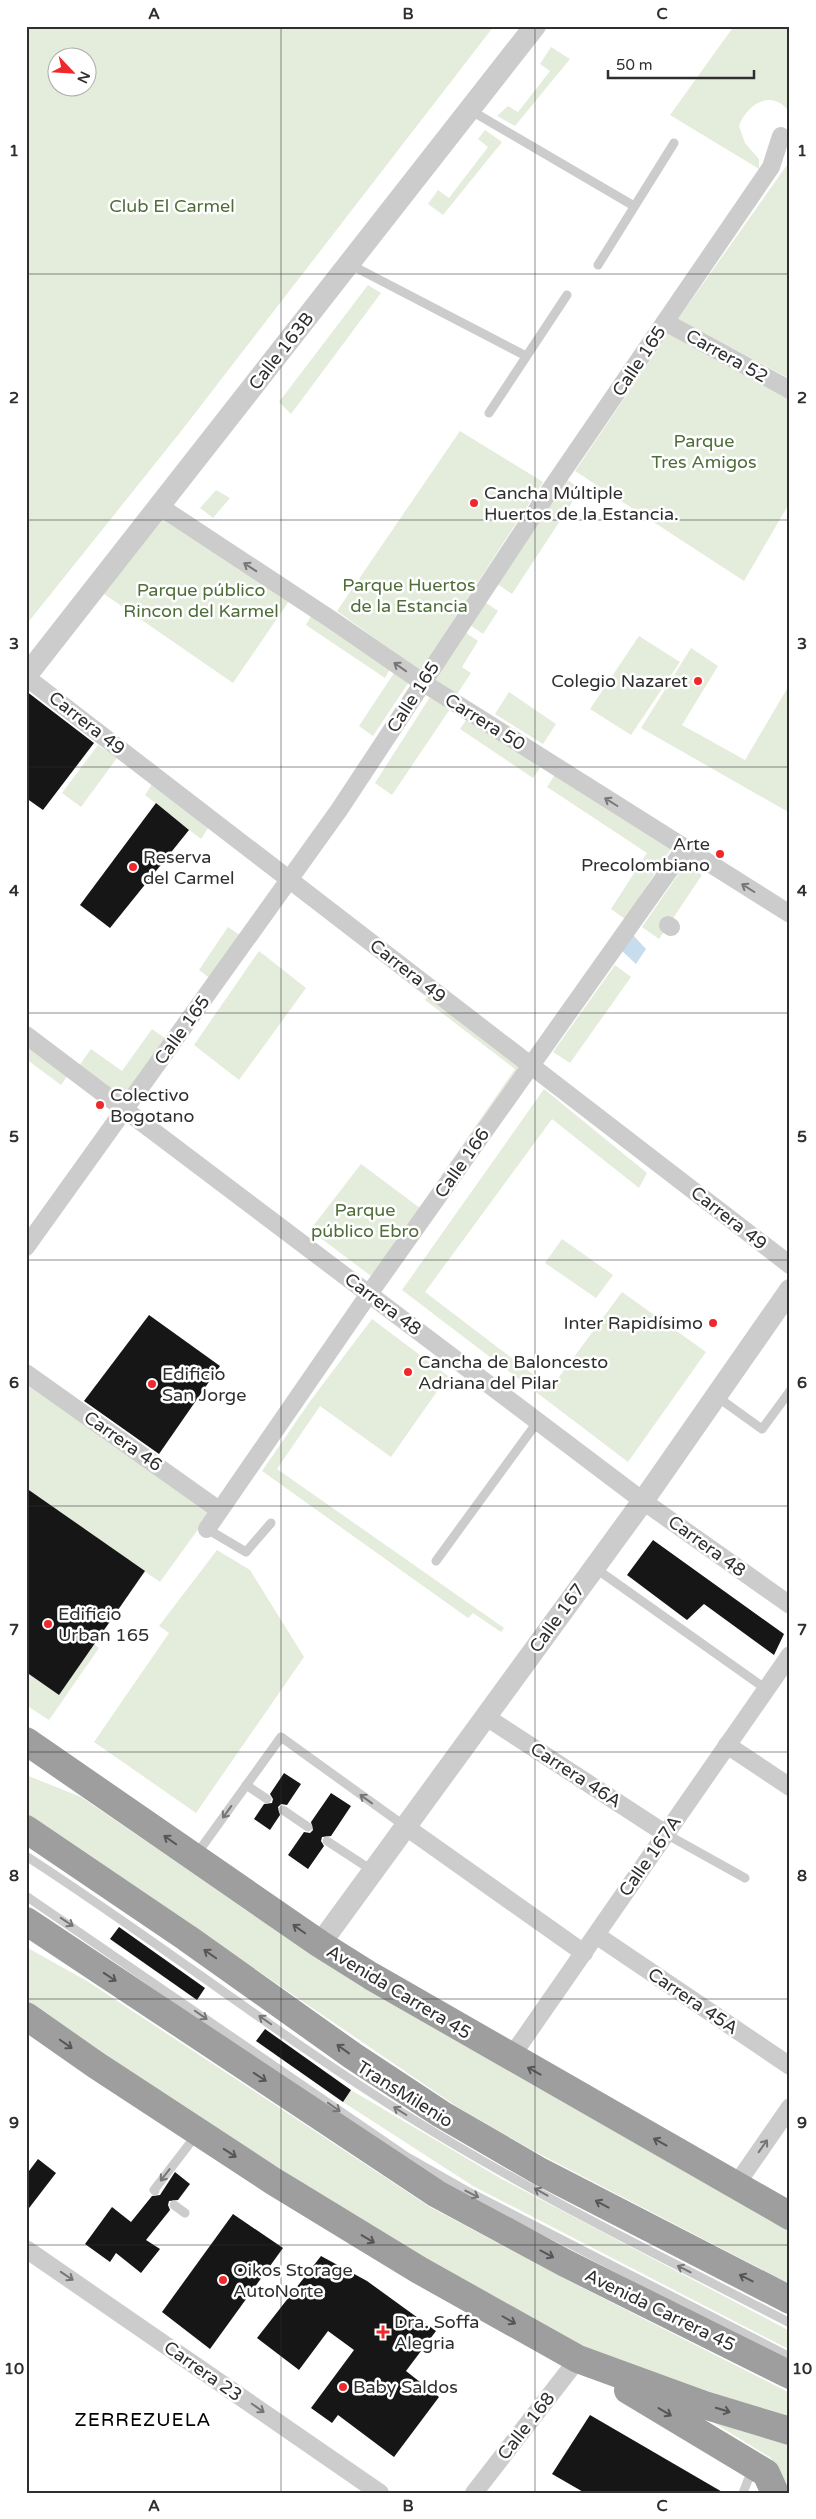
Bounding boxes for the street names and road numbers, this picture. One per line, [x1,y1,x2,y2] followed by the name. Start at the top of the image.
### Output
[244,308,318,394] street label: Calle 163B
[607,322,671,400] street label: Calle 165
[682,324,772,388] street label: Carrera 52
[382,657,444,737] street label: Calle 165
[45,686,129,760] street label: Carrera 49
[441,689,529,755] street label: Carrera 50
[366,934,450,1008] street label: Carrera 49
[149,991,215,1069] street label: Calle 165
[430,1124,494,1202] street label: Calle 166
[687,1181,771,1255] street label: Carrera 49
[340,1268,426,1340] street label: Carrera 48
[80,1406,166,1476] street label: Carrera 46
[664,1510,750,1582] street label: Carrera 48
[524,1579,590,1657] street label: Calle 167
[526,1737,626,1813] street label: Carrera 46A
[614,1811,686,1901] street label: Calle 167A
[323,1940,475,2044] street label: Avenida Carrera 45
[644,1963,742,2039] street label: Carrera 45A
[353,2056,457,2132] street label: TransMilenio
[581,2264,739,2356] street label: Avenida Carrera 45
[160,2336,246,2406] street label: Carrera 23
[493,2388,559,2464] street label: Calle 168

